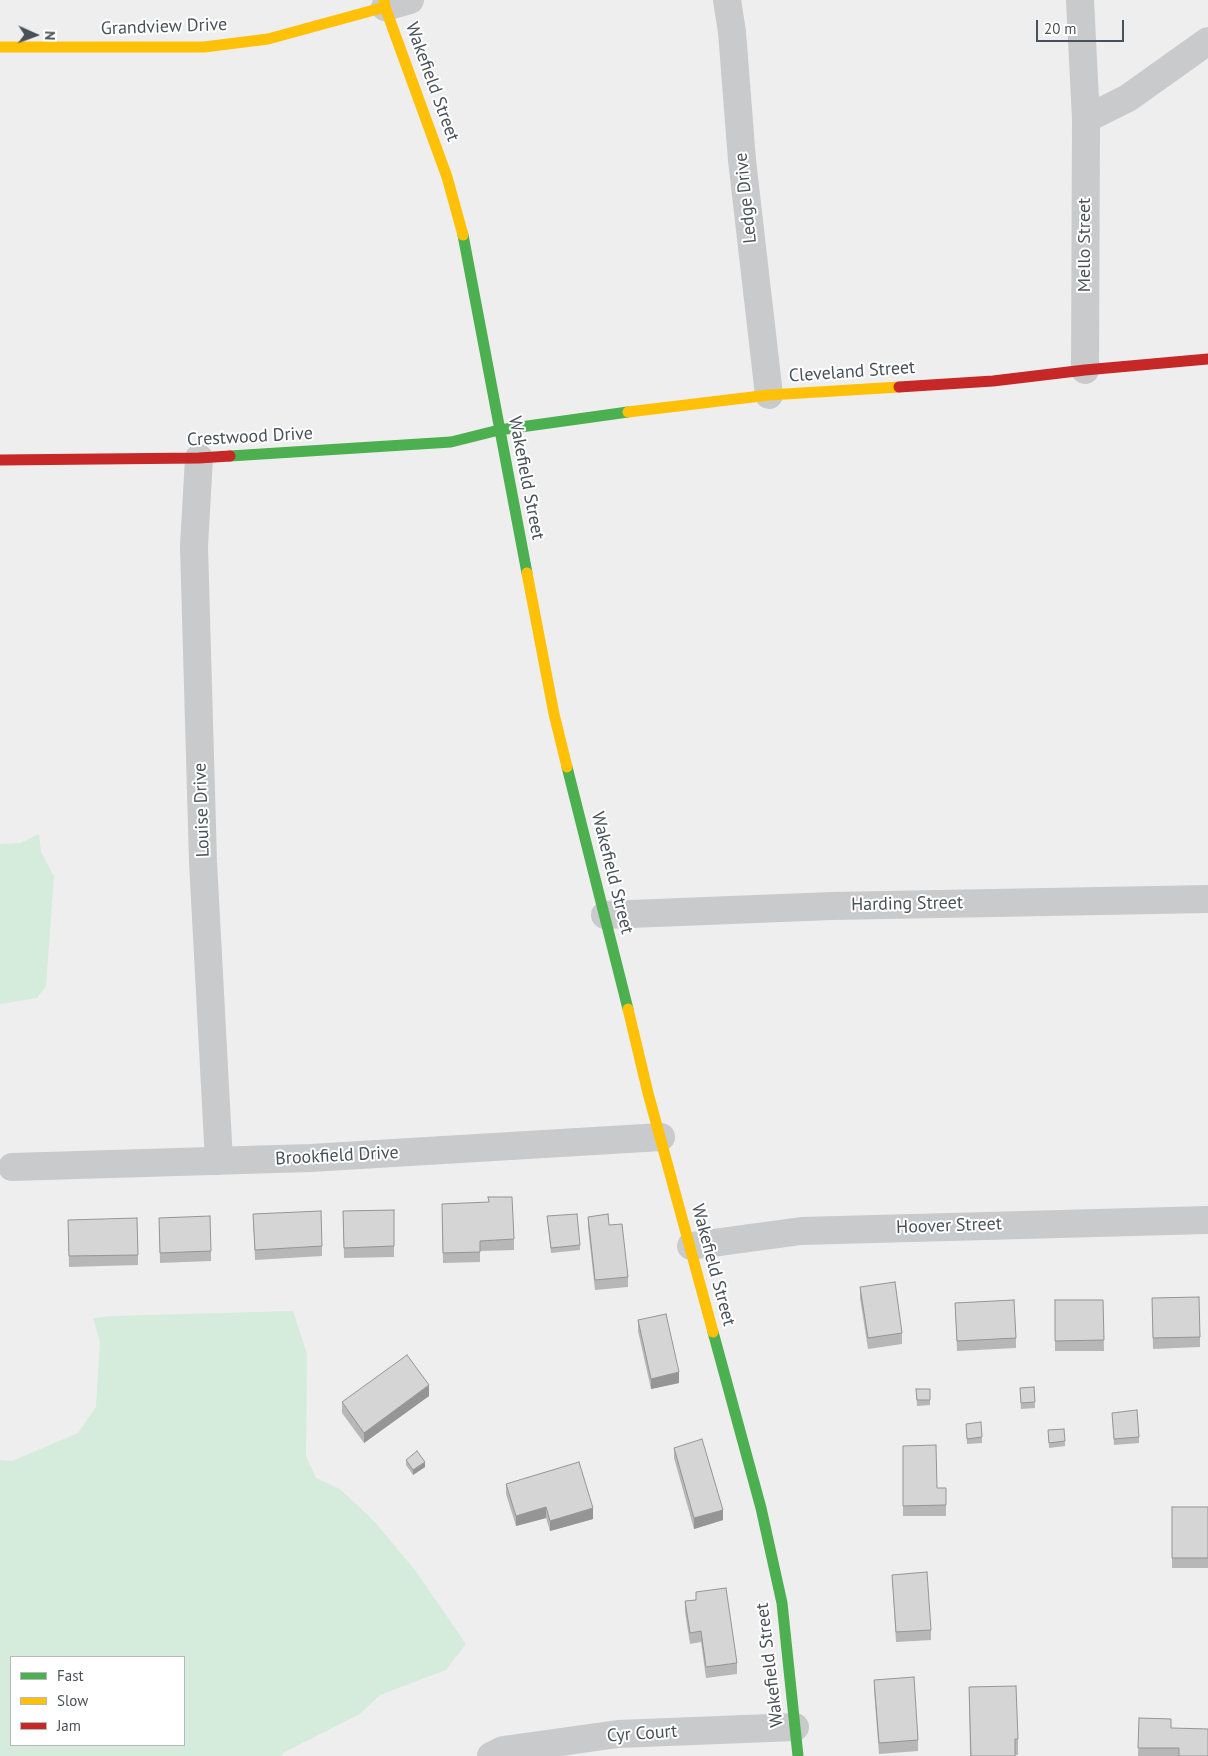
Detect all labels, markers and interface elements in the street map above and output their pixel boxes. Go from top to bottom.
north arrow [10,10,60,60]
scale bar [1038,10,1126,42]
street label: Grandview Drive [100,14,228,40]
street label: Wakefield Street [400,19,464,145]
text: 20 m [1044,19,1077,38]
text: N [41,31,59,40]
street label: Ledge Drive [731,152,761,244]
street label: Mello Street [1074,198,1096,292]
street label: Cleveland Street [788,357,916,387]
street label: Wakefield Street [503,414,549,542]
street label: Crestwood Drive [186,423,314,451]
street label: Louise Drive [190,763,214,857]
street label: Wakefield Street [586,810,638,936]
street label: Harding Street [851,892,963,916]
street label: Brookfield Drive [275,1142,399,1170]
street label: Wakefield Street [686,1202,740,1328]
street label: Hoover Street [896,1213,1002,1239]
street label: Wakefield Street [752,1602,788,1728]
legend [10,1656,185,1746]
text: Fast [57,1666,84,1685]
text: Slow [57,1691,88,1710]
text: Jam [57,1716,81,1735]
street label: Cyr Court [606,1721,678,1747]

